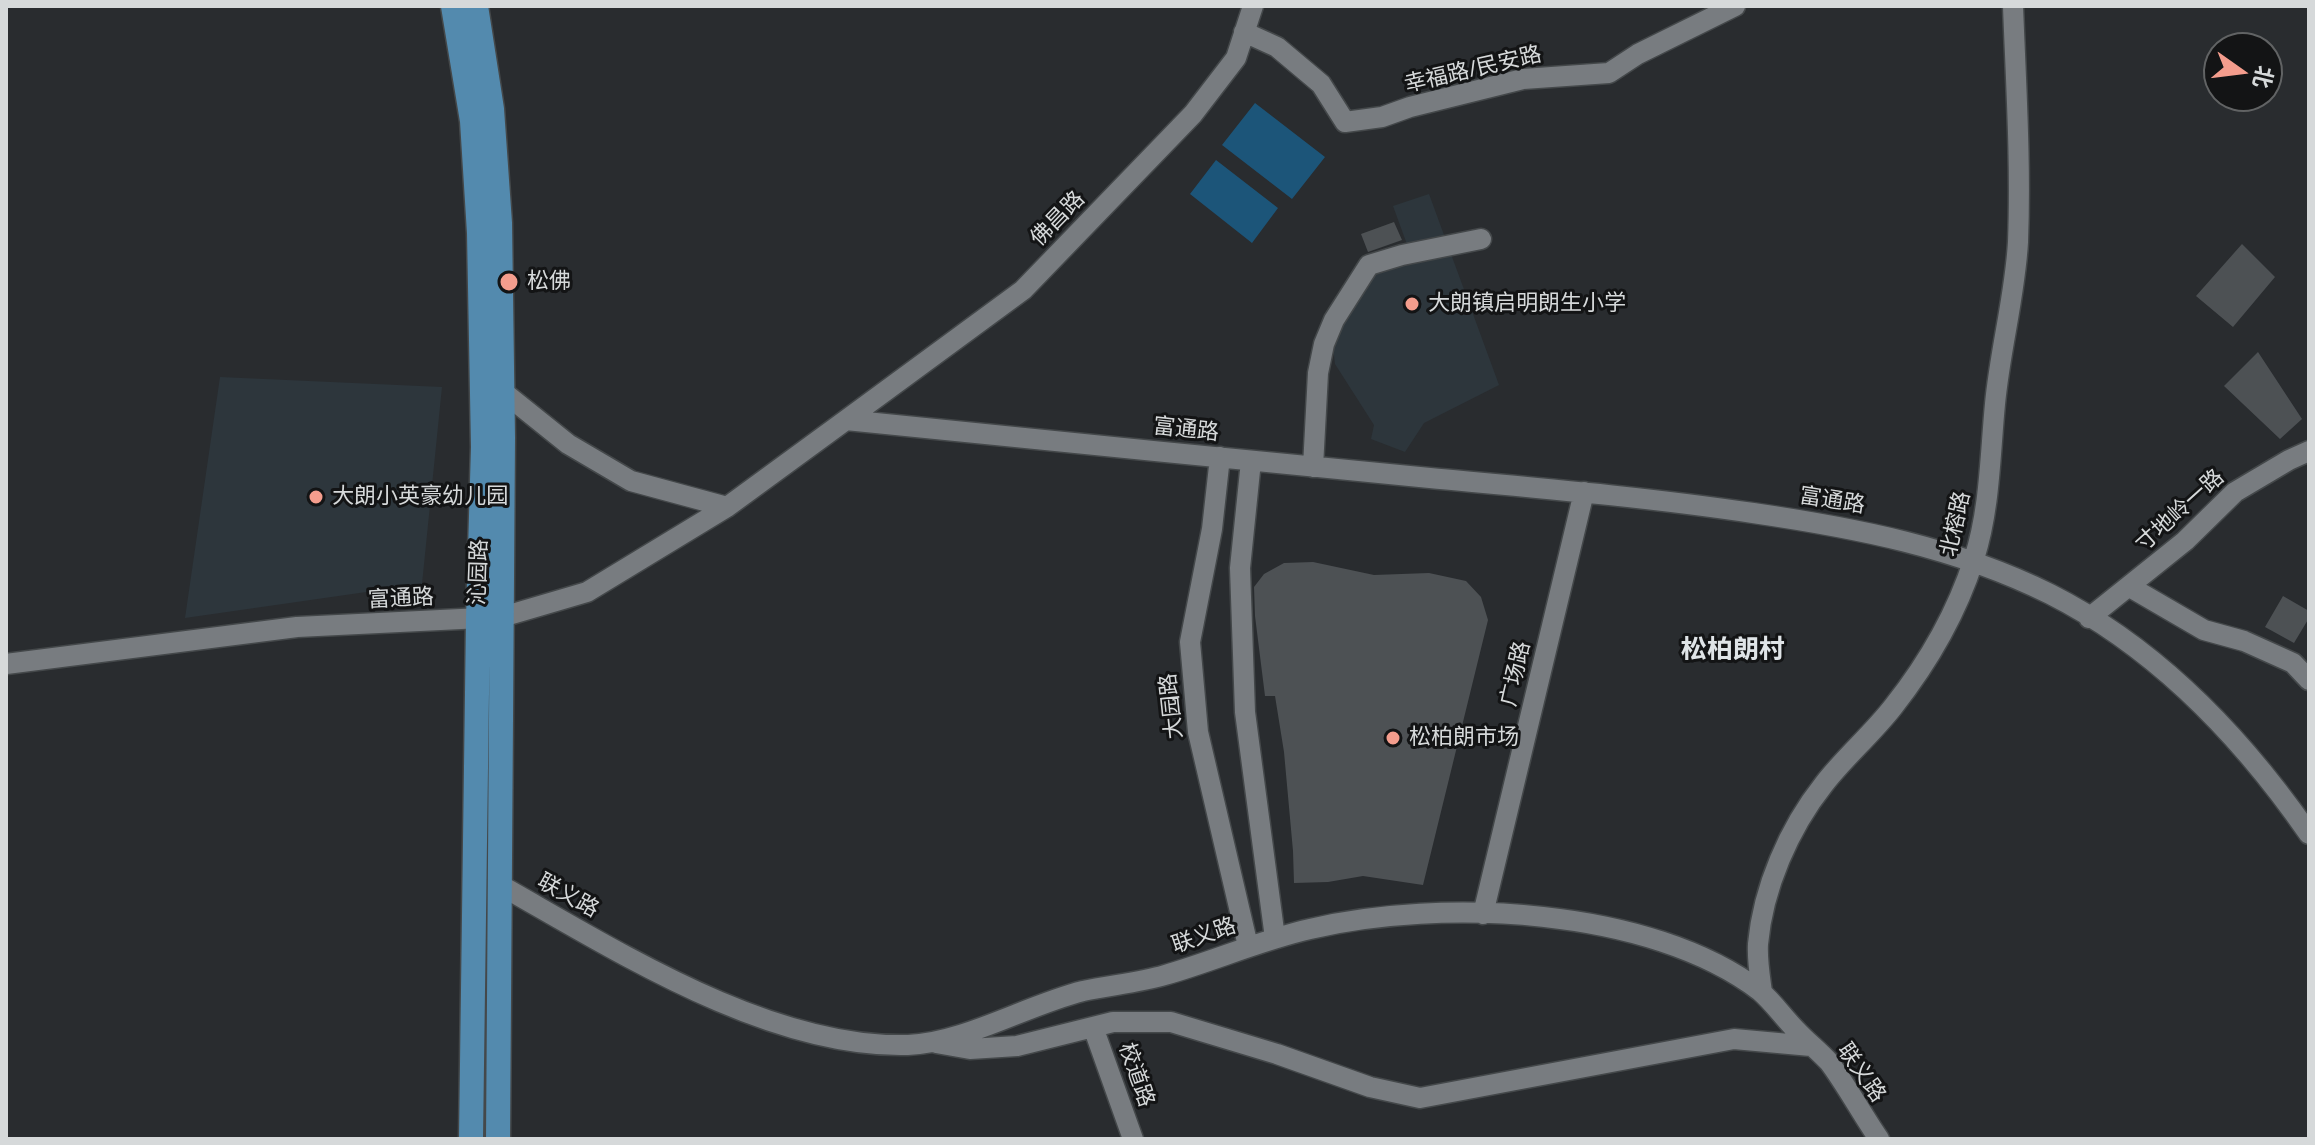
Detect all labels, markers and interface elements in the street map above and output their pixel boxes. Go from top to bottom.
north arrow [2203,32,2283,112]
street label: 幸福路/民安路 [1402,41,1544,99]
text: 北 [2247,63,2282,92]
street label: 佛昌路 [1026,186,1090,252]
place label: 松佛 [527,269,571,295]
marker: 松佛 [498,271,520,293]
place label: 大朗镇启明朗生小学 [1428,291,1626,317]
marker: 大朗镇启明朗生小学 [1403,295,1421,313]
street label: 富通路 [1152,413,1220,447]
street label: 寸地岭一路 [2130,464,2230,558]
street label: 富通路 [1797,483,1867,519]
place label: 大朗小英豪幼儿园 [332,484,508,510]
marker: 大朗小英豪幼儿园 [307,488,325,506]
street label: 北榕路 [1936,489,1976,559]
street label: 沁园路 [465,539,493,605]
street label: 富通路 [367,584,435,614]
district label: 松柏朗村 [1681,635,1785,667]
street label: 广场路 [1496,639,1536,709]
street label: 大园路 [1155,672,1189,740]
place label: 松柏朗市场 [1409,725,1519,751]
marker: 松柏朗市场 [1384,729,1402,747]
street label: 联义路 [533,868,603,924]
street label: 联义路 [1169,913,1239,959]
street label: 联义路 [1831,1038,1891,1108]
street label: 校道路 [1113,1040,1159,1110]

